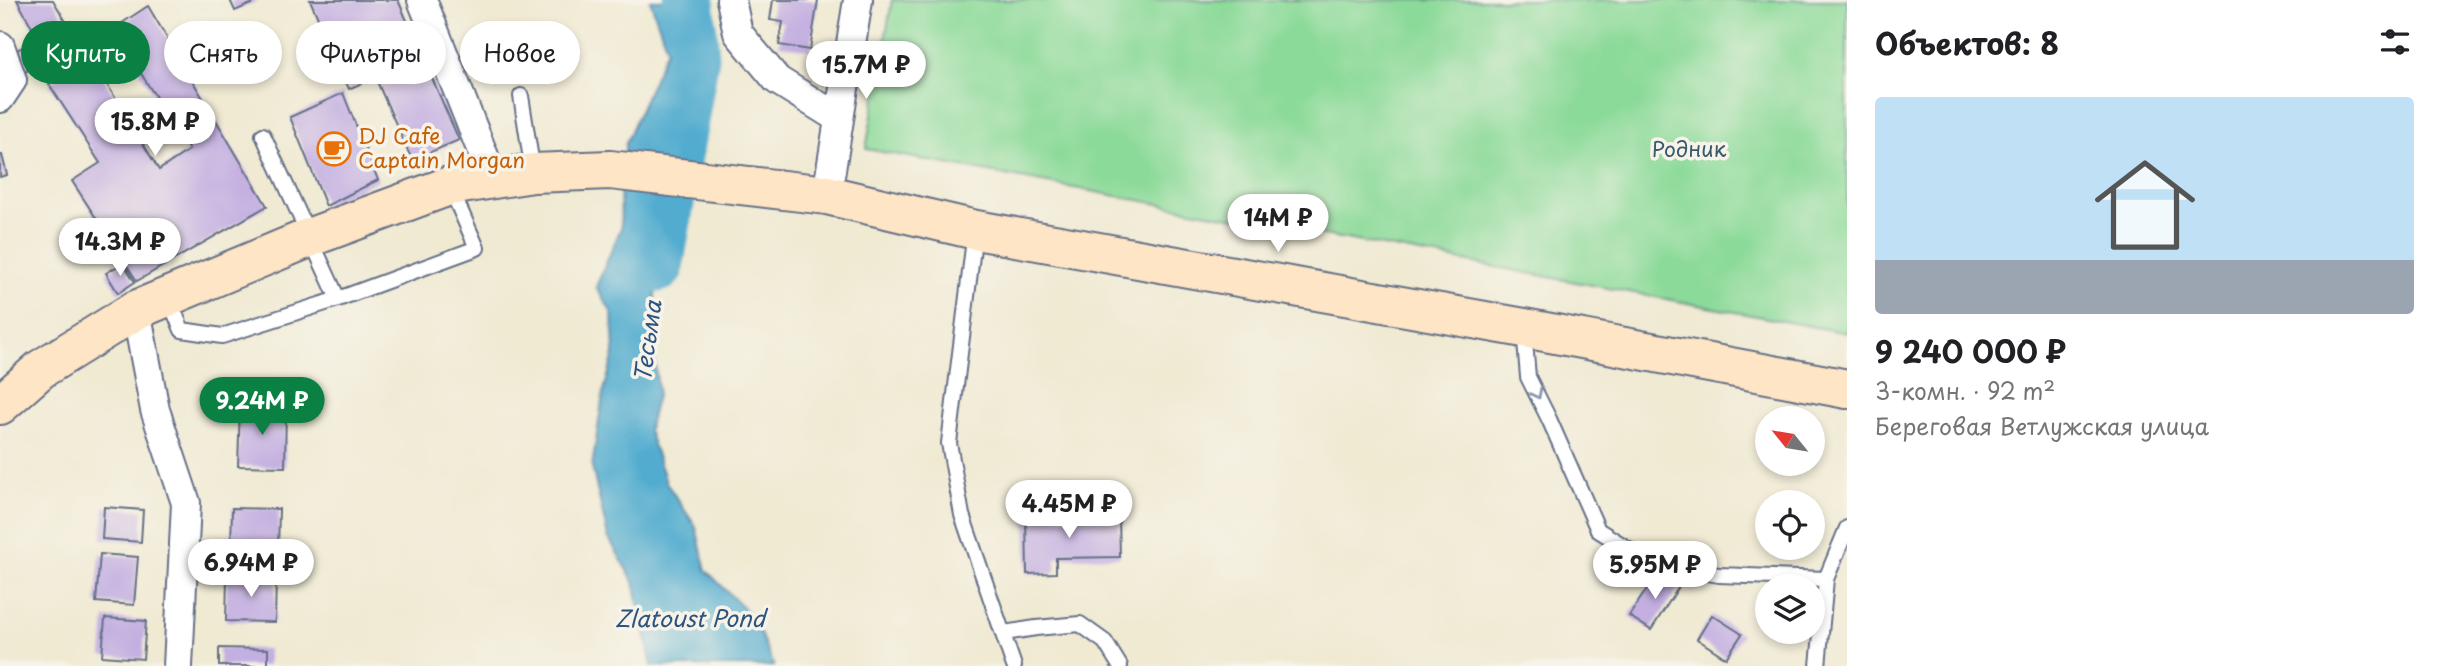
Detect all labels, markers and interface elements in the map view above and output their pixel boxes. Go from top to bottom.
text: Объектов: 8 [1875,20,2059,65]
chip: Купить [21,21,150,84]
chip: Снять [164,21,282,84]
chip: Фильтры [296,21,446,84]
chip: Новое [460,21,580,84]
icon: filters [2376,23,2414,61]
pin: 15.7M ₽ [801,42,931,101]
text: 15.7M ₽ [822,46,910,81]
pin: 15.8M ₽ [90,99,220,158]
text: 15.8M ₽ [111,103,199,138]
place label: DJ Cafe Captain Morgan [358,119,525,175]
cafe icon: DJ Cafe Captain Morgan [315,130,353,168]
park label: Родник [1652,132,1727,164]
icon: home [2082,142,2208,268]
pin: 14M ₽ [1229,194,1327,254]
text: 14M ₽ [1244,199,1312,234]
pin: 14.3M ₽ [55,218,185,278]
text: 14.3M ₽ [75,223,165,258]
water label: Тесьма [623,297,670,384]
text: 9 240 000 ₽ [1875,328,2066,373]
text: 3-комн. · 92 m² [1875,373,2055,408]
pin: 9.24M ₽ [197,378,327,437]
text: 9.24M ₽ [216,382,308,417]
one-way arrow [1528,387,1542,399]
north arrow [1755,406,1825,476]
map controls [1755,406,1825,644]
text: Береговая Ветлужская улица [1875,408,2209,443]
pin: 4.45M ₽ [1004,480,1134,540]
text: 4.45M ₽ [1021,485,1117,520]
button: locate [1755,490,1825,560]
pin: 6.94M ₽ [186,540,316,599]
pin: 5.95M ₽ [1590,542,1720,601]
text: 6.94M ₽ [204,544,298,579]
text: 5.95M ₽ [1609,546,1701,581]
button: layers [1755,574,1825,644]
water label: Zlatoust Pond [615,600,769,635]

